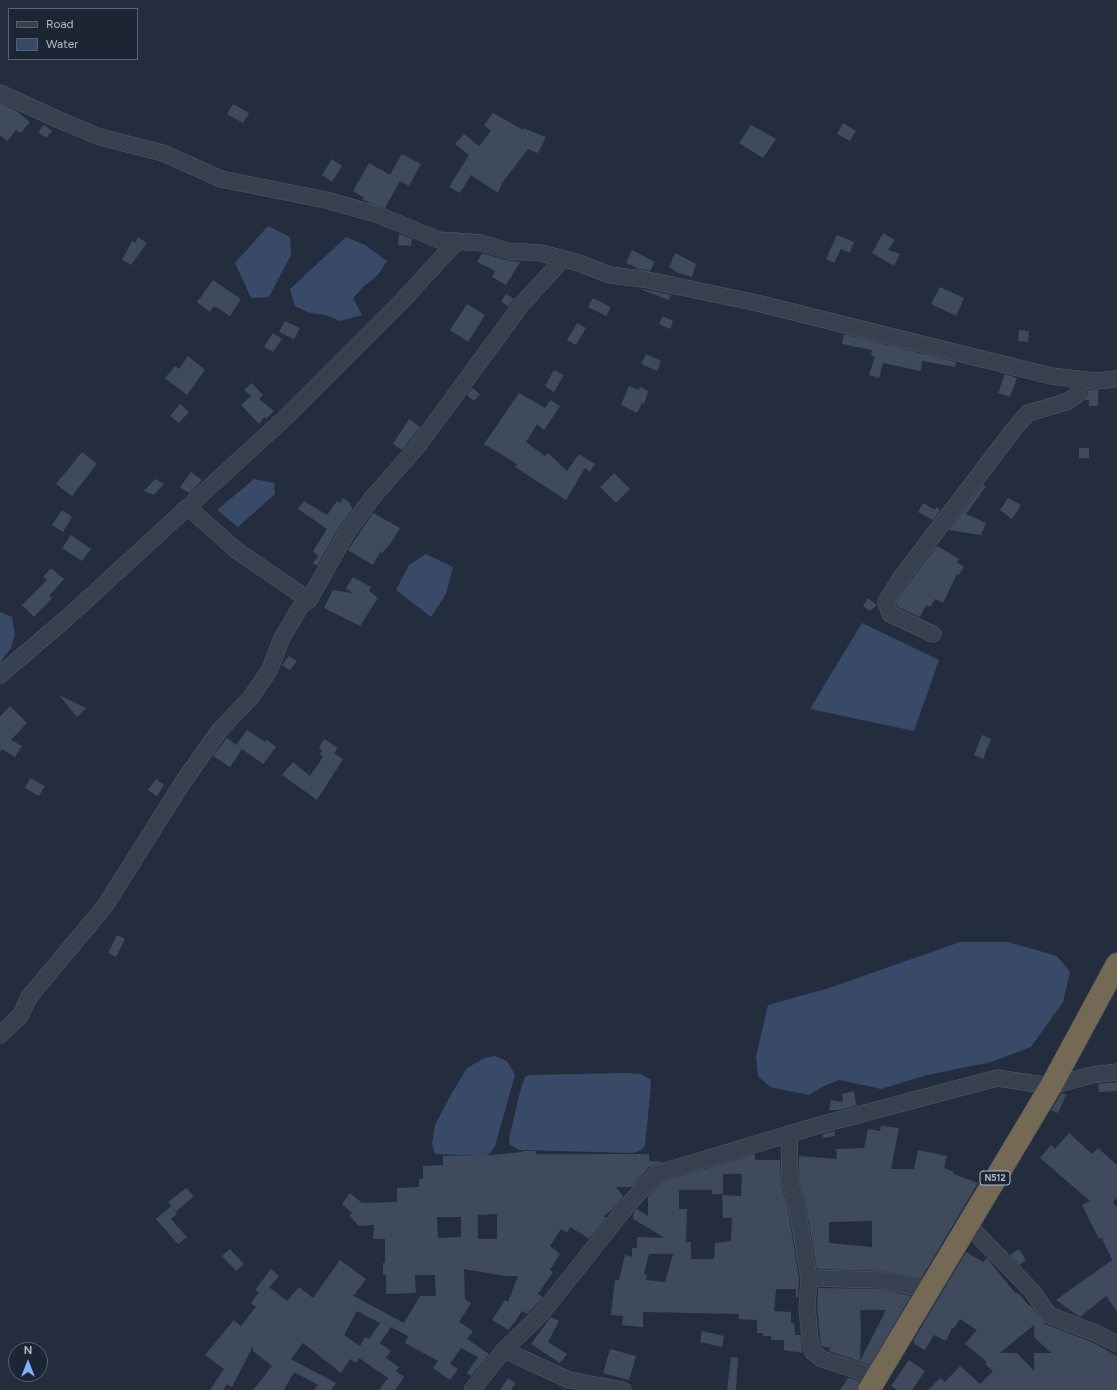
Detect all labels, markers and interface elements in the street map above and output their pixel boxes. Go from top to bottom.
legend [8,8,138,60]
text: Road [46,17,74,31]
text: Water [46,37,78,51]
road number: N512 [980,1171,1010,1185]
north arrow [8,1342,48,1382]
text: N [24,1344,32,1357]

